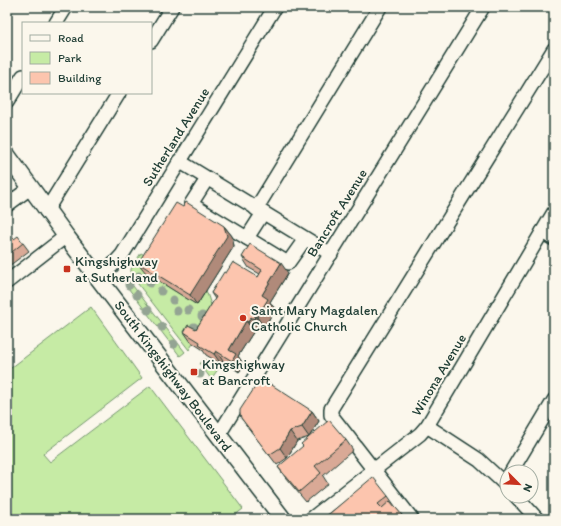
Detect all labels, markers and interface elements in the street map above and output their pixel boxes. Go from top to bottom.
legend [22,22,152,94]
text: Road [58,31,84,45]
text: Park [58,51,82,65]
text: Building [58,71,102,85]
street label: Sutherland Avenue [139,84,213,190]
street label: Bancroft Avenue [303,166,371,260]
place label: Kingshighway at Sutherland [75,253,158,286]
marker: Kingshighway at Sutherland [62,264,72,274]
street label: South Kingshighway Boulevard [111,297,236,455]
place label: Saint Mary Magdalen Catholic Church [251,302,378,335]
marker: Saint Mary Magdalen Catholic Church [238,313,248,323]
street label: Winona Avenue [408,331,470,419]
place label: Kingshighway at Bancroft [202,356,285,389]
marker: Kingshighway at Bancroft [189,367,199,377]
north arrow [499,464,539,504]
text: N [520,482,535,494]

